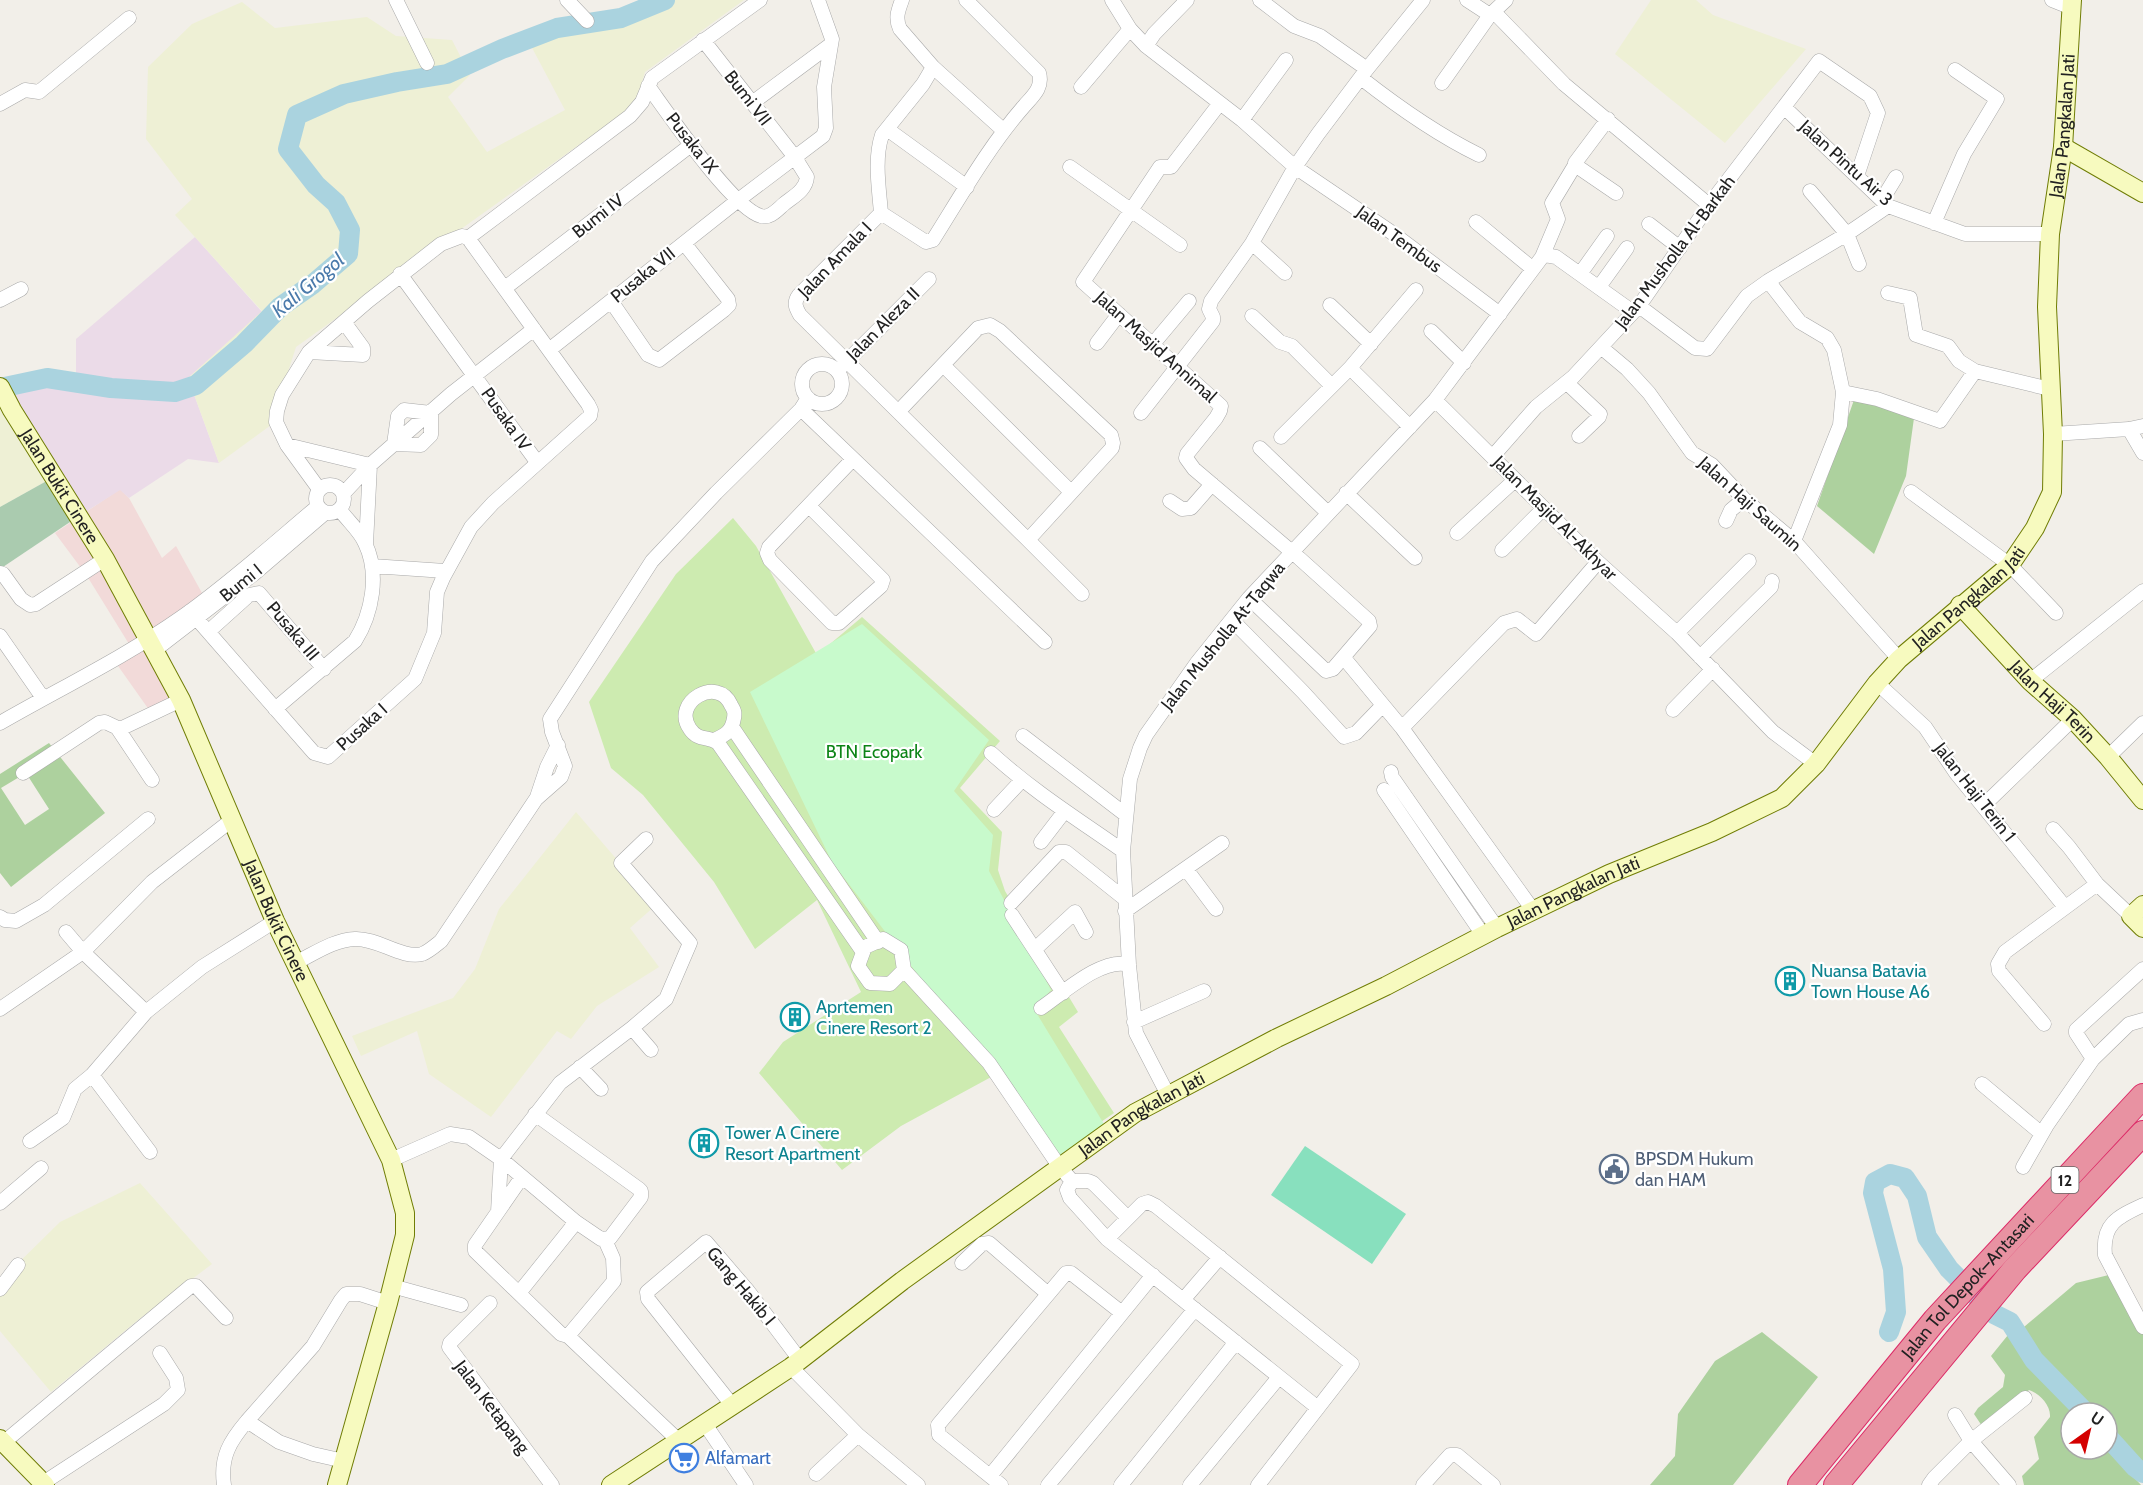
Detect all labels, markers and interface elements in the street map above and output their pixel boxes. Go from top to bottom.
street label: Jalan Pangkalan Jati [2044,53,2080,200]
street label: Bumi VII [720,66,776,130]
street label: Pusaka IX [661,108,723,178]
street label: Jalan Pintu Air 3 [1794,115,1897,211]
street label: Jalan Musholla Al-Barkah [1610,171,1740,334]
street label: Bumi IV [568,189,628,243]
street label: Jalan Tembus [1351,200,1446,277]
street label: Jalan Amala I [793,217,877,303]
street label: Pusaka VII [606,242,680,308]
water label: Kali Grogol [267,248,349,322]
street label: Jalan Aleza II [841,283,924,366]
street label: Jalan Masjid Annimal [1090,286,1222,408]
street label: Pusaka IV [476,383,536,455]
street label: Jalan Bukit Cinere [15,424,104,548]
street label: Jalan Masjid Al-Akhyar [1487,450,1622,585]
street label: Jalan Haji Saumin [1693,451,1806,556]
street label: Jalan Pangkalan Jati [1907,542,2030,654]
street label: Jalan Musholla At-Taqwa [1156,557,1290,715]
street label: Bumi I [215,559,267,607]
street label: Pusaka III [262,597,324,665]
street label: Jalan Haji Terin [2005,655,2100,747]
street label: Pusaka I [332,698,392,756]
street label: Jalan Haji Terin 1 [1929,737,2021,846]
park label: BTN Ecopark [826,741,923,763]
street label: Jalan Pangkalan Jati [1502,852,1643,933]
street label: Jalan Bukit Cinere [239,855,314,985]
place label: Nuansa Batavia Town House A6 [1811,960,1930,1003]
building icon: Nuansa Batavia Town House A6 [1774,965,1806,997]
place label: Aprtemen Cinere Resort 2 [816,996,932,1039]
building icon: Aprtemen Cinere Resort 2 [779,1001,811,1033]
street label: Jalan Pangkalan Jati [1073,1067,1208,1162]
place label: Tower A Cinere Resort Apartment [725,1122,860,1165]
building icon: Tower A Cinere Resort Apartment [688,1127,720,1159]
place label: BPSDM Hukum dan HAM [1635,1148,1753,1191]
public building icon: BPSDM Hukum dan HAM [1598,1153,1630,1185]
road number: 12 [2052,1167,2078,1193]
street label: Jalan Tol Depok–Antasari [1896,1209,2039,1364]
street label: Gang Hakib I [702,1242,780,1330]
street label: Jalan Ketapang [449,1355,535,1459]
north arrow [2059,1401,2119,1461]
text: U [2087,1408,2107,1430]
supermarket icon: Alfamart [668,1442,700,1474]
place label: Alfamart [705,1447,771,1469]

